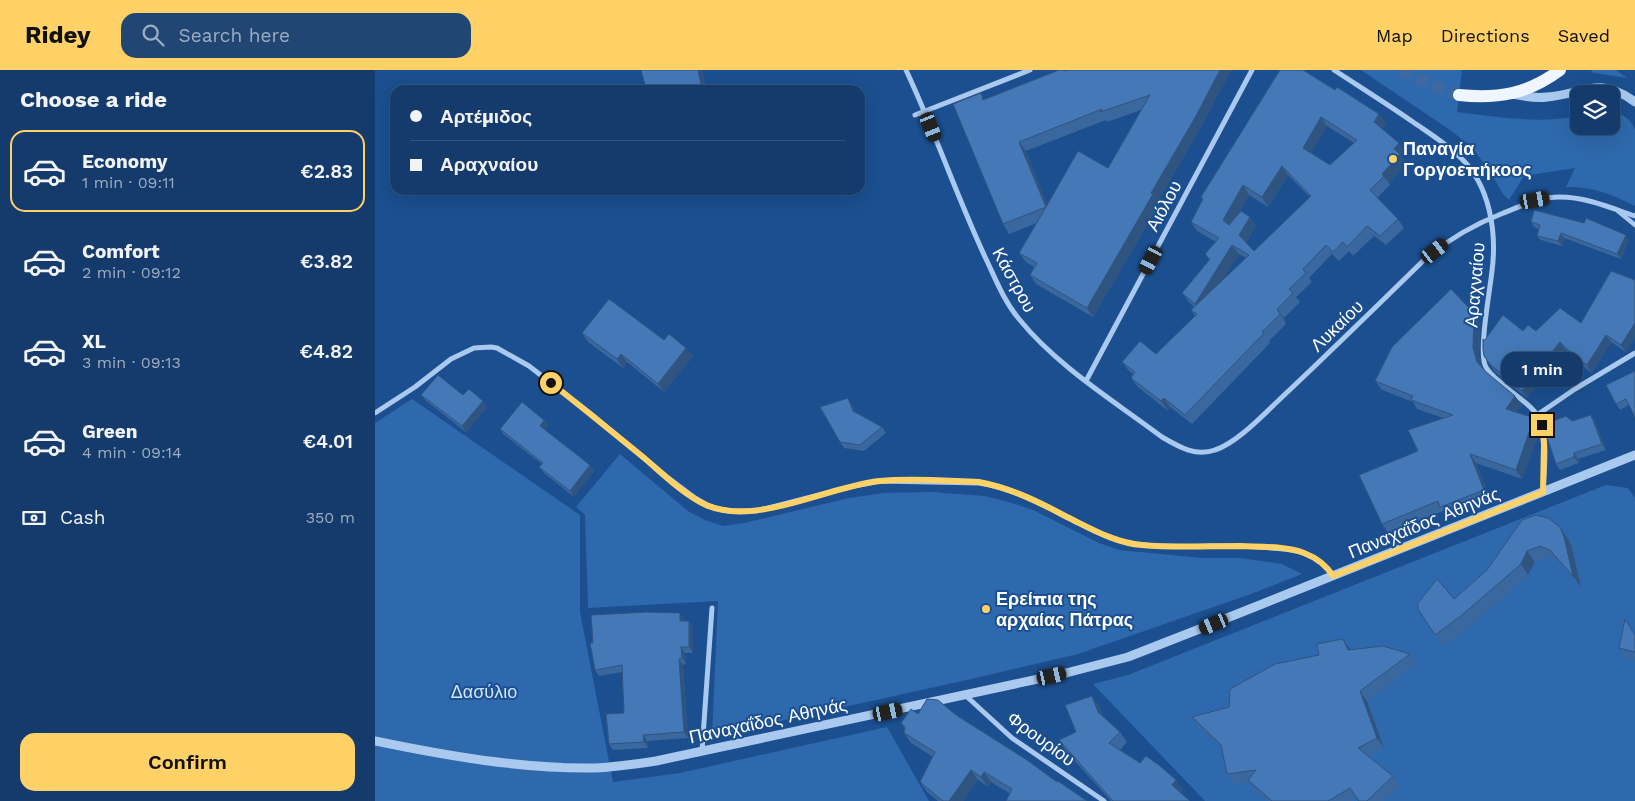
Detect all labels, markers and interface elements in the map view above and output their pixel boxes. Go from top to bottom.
search box [121,13,471,58]
text: Ridey [25,21,91,49]
icon: search [139,21,167,49]
text: Search here [179,24,290,47]
text: Map [1376,25,1413,46]
text: Directions [1441,25,1530,46]
text: Saved [1558,25,1610,46]
map controls [1570,85,1620,135]
button: layers [1570,85,1620,135]
text: Choose a ride [20,87,167,112]
text: Αρτέμιδος [440,105,532,128]
car [918,110,943,144]
place label: Παναγία Γοργοεπήκοος [1403,138,1532,180]
icon: car [22,149,67,194]
text: Economy [82,150,167,173]
text: Αραχναίου [440,153,538,176]
marker: Παναγία Γοργοεπήκοος [1387,153,1399,165]
text: €2.83 [300,160,353,183]
text: 1 min · 09:11 [82,173,175,192]
street label: Αιόλου [1142,177,1186,235]
car [1518,190,1551,210]
car [1418,236,1451,266]
icon: car [22,239,67,284]
text: Comfort [82,240,160,263]
street label: Αραχναίου [1460,242,1489,328]
car [1137,243,1164,277]
street label: Κάστρου [988,244,1041,316]
text: €3.82 [300,250,353,273]
text: 2 min · 09:12 [82,263,181,282]
street label: Λυκαίου [1306,296,1367,356]
icon: car [22,329,67,374]
text: XL [82,330,106,353]
text: €4.82 [299,340,353,363]
callout: 1 min [1501,352,1583,388]
text: 3 min · 09:13 [82,353,181,372]
text: 1 min [1521,360,1563,379]
route start [540,372,562,394]
route end [1531,414,1553,436]
icon: car [22,419,67,464]
text: Green [82,420,138,443]
text: €4.01 [303,430,353,453]
text: 4 min · 09:14 [82,443,182,462]
street label: Παναχαΐδος Αθηνάς [1345,482,1503,562]
icon: cash [20,504,48,532]
text: Cash [60,506,106,529]
text: 350 m [306,508,355,527]
place label: Ερείπια της αρχαίας Πάτρας [996,588,1133,630]
marker: Ερείπια της αρχαίας Πάτρας [980,603,992,615]
car [1197,611,1230,637]
car [1035,665,1068,687]
park label: Δασύλιο [451,681,517,702]
street label: Παναχαΐδος Αθηνάς [687,693,849,748]
car [871,702,904,722]
street label: Φρουρίου [1003,707,1079,770]
button: Confirm [20,733,355,791]

